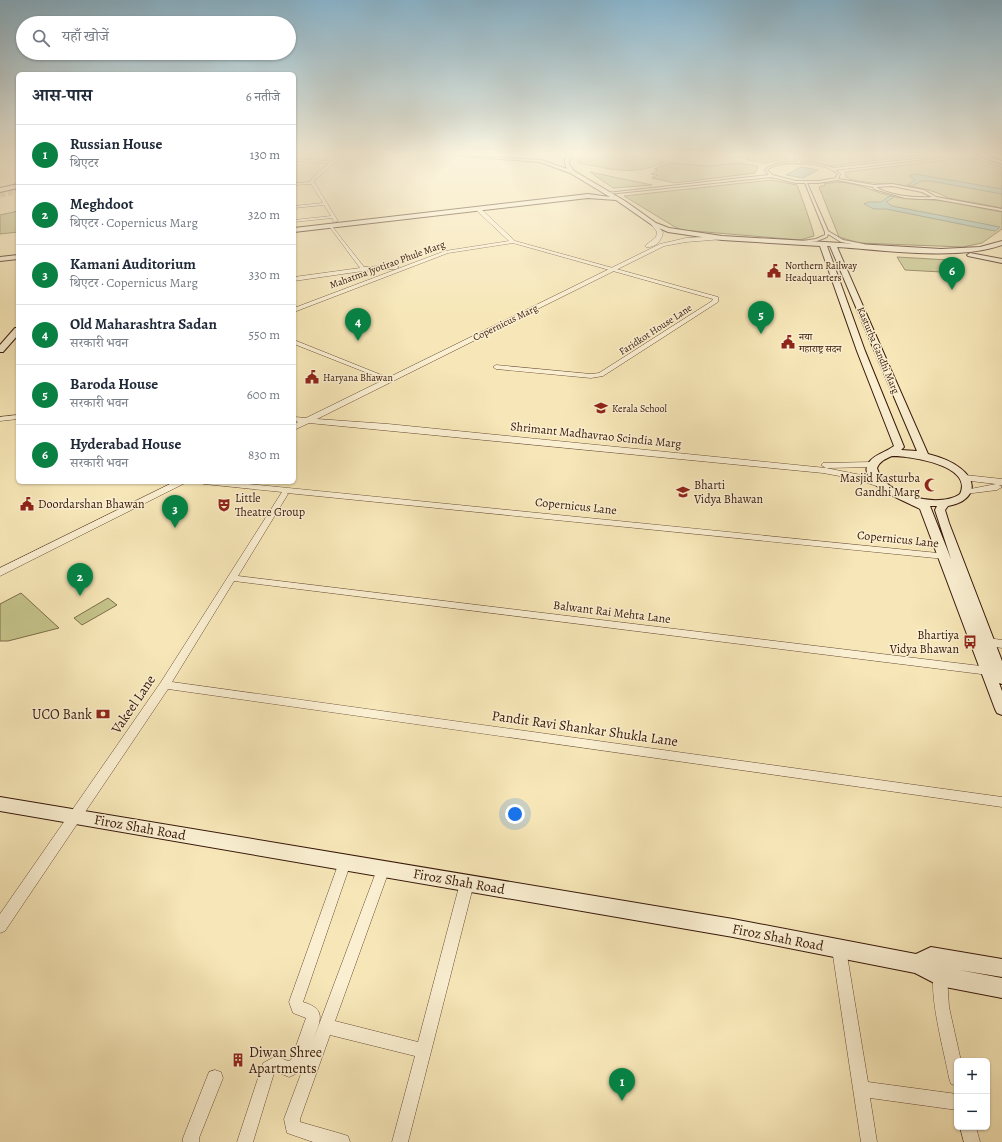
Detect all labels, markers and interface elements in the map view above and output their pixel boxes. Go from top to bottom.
search box [16,16,296,60]
text: यहाँ खोजें [62,26,109,46]
icon: search [30,27,52,49]
text: आस-पास [32,84,92,107]
text: 6 नतीजे [246,88,280,105]
text: Russian House [70,134,162,154]
text: 1 [43,146,47,163]
text: 130 m [250,146,280,163]
text: थिएटर [70,154,99,171]
text: Meghdoot [70,194,133,214]
text: 2 [42,206,48,223]
text: 320 m [248,206,280,223]
text: थिएटर · Copernicus Marg [70,214,198,231]
street label: Mahatma Jyotirao Phule Marg [328,238,447,291]
text: Kamani Auditorium [70,254,196,274]
pin: 6 [939,257,965,290]
place label: Northern Railway Headquarters [785,259,857,284]
public building icon: Northern Railway Headquarters [766,263,782,279]
text: 3 [42,266,48,283]
text: 330 m [249,266,280,283]
text: थिएटर · Copernicus Marg [70,274,198,291]
street label: Copernicus Marg [471,301,540,345]
street label: Faridkot House Lane [616,301,695,358]
pin: 5 [748,301,774,334]
street label: Kasturba Gandhi Marg [854,305,903,396]
pin: 4 [345,308,371,341]
text: Old Maharashtra Sadan [70,314,217,334]
text: 4 [42,326,48,343]
text: 550 m [249,326,280,343]
place label: नया महाराष्ट्र सदन [798,330,842,355]
text: सरकारी भवन [70,334,128,351]
public building icon: नया महाराष्ट्र सदन [780,334,796,350]
public building icon: Haryana Bhawan [304,369,320,385]
place label: Haryana Bhawan [323,371,393,384]
text: Baroda House [70,374,158,394]
text: 5 [42,386,48,403]
text: 600 m [247,386,280,403]
text: सरकारी भवन [70,394,128,411]
school or university icon: Kerala School [593,400,609,416]
place label: Kerala School [612,402,668,415]
street label: Shrimant Madhavrao Scindia Marg [510,418,682,452]
text: Hyderabad House [70,434,181,454]
text: 6 [42,446,48,463]
text: 830 m [248,446,280,463]
text: सरकारी भवन [70,454,128,471]
place label: Masjid Kasturba Gandhi Marg [840,470,920,500]
place label: Bharti Vidya Bhawan [693,477,764,507]
mosque icon: Masjid Kasturba Gandhi Marg [923,477,939,493]
school or university icon: Bharti Vidya Bhawan [675,484,691,500]
place label: Little Theatre Group [235,490,305,520]
street label: Copernicus Lane [534,494,618,518]
pin: 3 [162,495,188,528]
public building icon: Doordarshan Bhawan [19,496,35,512]
place label: Doordarshan Bhawan [38,496,145,512]
theatre icon: Little Theatre Group [216,497,232,513]
street label: Copernicus Lane [856,527,940,551]
pin: 2 [67,563,93,596]
street label: Balwant Rai Mehta Lane [552,597,672,627]
place label: Bhartiya Vidya Bhawan [889,627,959,657]
bus stop icon: Bhartiya Vidya Bhawan [962,634,978,650]
street label: Vakeel Lane [106,671,160,738]
place label: UCO Bank [32,705,92,724]
bank icon: UCO Bank [95,706,111,722]
street label: Pandit Ravi Shankar Shukla Lane [491,706,679,751]
your location [505,804,525,824]
street label: Firoz Shah Road [93,810,188,845]
street label: Firoz Shah Road [412,864,507,899]
street label: Firoz Shah Road [730,919,826,956]
place label: Diwan Shree Apartments [248,1043,322,1078]
building icon: Diwan Shree Apartments [230,1052,246,1068]
map controls [954,1058,990,1130]
button: + [954,1058,990,1094]
pin: 1 [609,1068,635,1101]
button: − [954,1094,990,1130]

